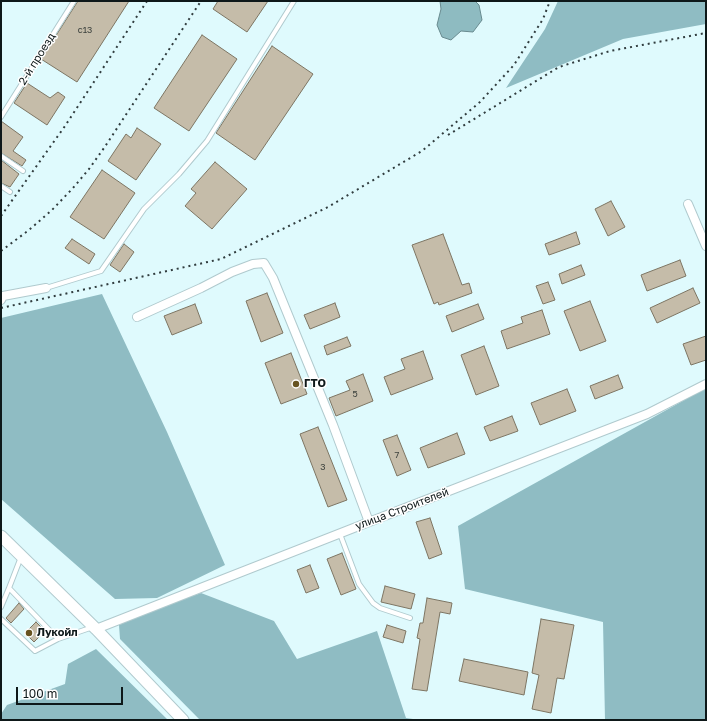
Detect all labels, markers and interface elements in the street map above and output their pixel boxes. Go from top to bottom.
house number: с13 [78,25,92,35]
street label: 2-й проезд [16,31,58,87]
place label: ГТО [304,377,326,391]
marker: ГТО [291,379,301,389]
house number: 5 [352,389,358,399]
house number: 7 [395,450,399,460]
house number: 3 [320,462,326,472]
street label: улица Строителей [353,485,451,533]
place label: Лукойл [37,626,78,640]
marker: Лукойл [24,628,34,638]
scale bar [18,679,125,705]
text: 100 m [23,686,57,701]

